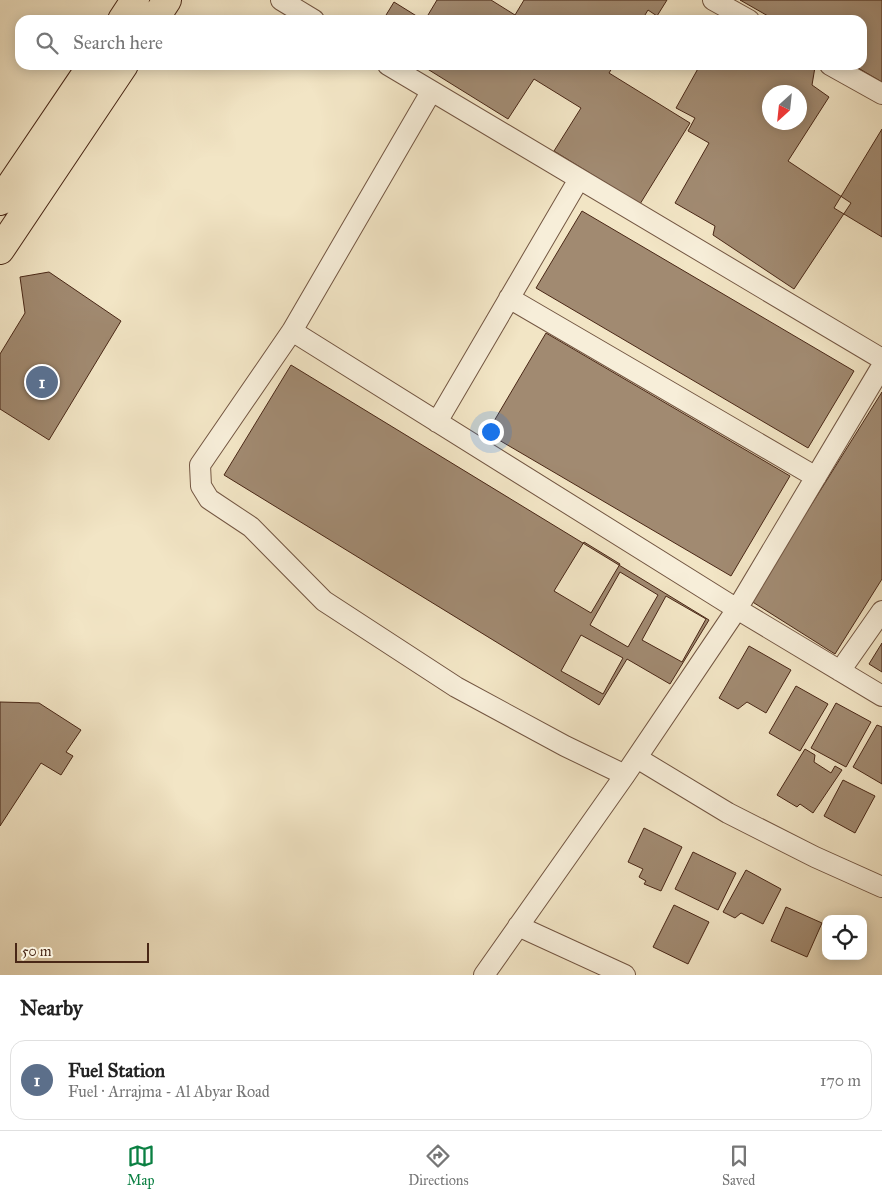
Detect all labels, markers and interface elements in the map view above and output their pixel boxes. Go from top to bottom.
search box [15,15,867,70]
icon: search [33,29,61,57]
text: Search here [73,31,163,54]
north arrow [762,85,807,130]
pin: 1 [26,363,58,401]
your location [478,419,504,445]
map controls [822,915,867,960]
button: locate [822,915,867,960]
scale bar [15,940,149,963]
text: 50 m [22,943,51,960]
text: Nearby [20,995,83,1021]
text: Fuel Station [68,1059,165,1082]
text: 1 [34,1071,40,1090]
text: 170 m [820,1071,861,1090]
text: Fuel · Arrajma - Al Abyar Road [68,1082,270,1101]
tab: Map [127,1142,155,1189]
tab: Directions [408,1142,469,1189]
tab: Saved [722,1142,755,1189]

